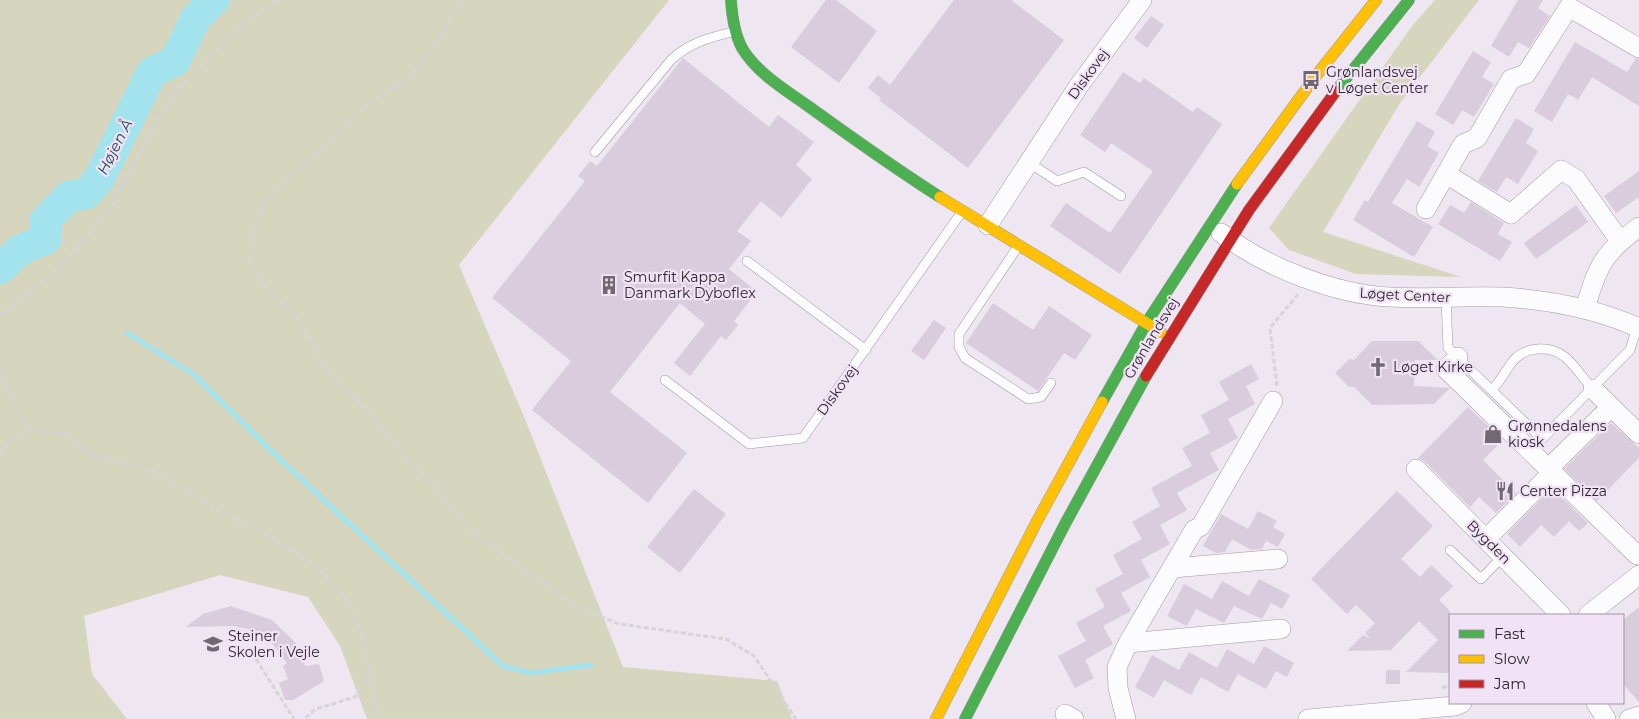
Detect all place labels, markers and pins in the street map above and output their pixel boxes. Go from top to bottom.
place label: Grønlandsvej v Løget Center [1326,63,1429,97]
bus stop icon: Grønlandsvej v Løget Center [1300,69,1322,91]
place label: Smurfit Kappa Danmark Dyboflex [624,268,756,302]
building icon: Smurfit Kappa Danmark Dyboflex [598,274,620,296]
church icon: Løget Kirke [1367,356,1389,378]
place label: Løget Kirke [1393,358,1473,376]
place label: Grønnedalens kiosk [1508,417,1607,451]
shop icon: Grønnedalens kiosk [1482,423,1504,445]
restaurant icon: Center Pizza [1494,480,1516,502]
place label: Center Pizza [1520,482,1607,500]
place label: Steiner Skolen i Vejle [228,627,320,661]
school or university icon: Steiner Skolen i Vejle [202,633,224,655]

